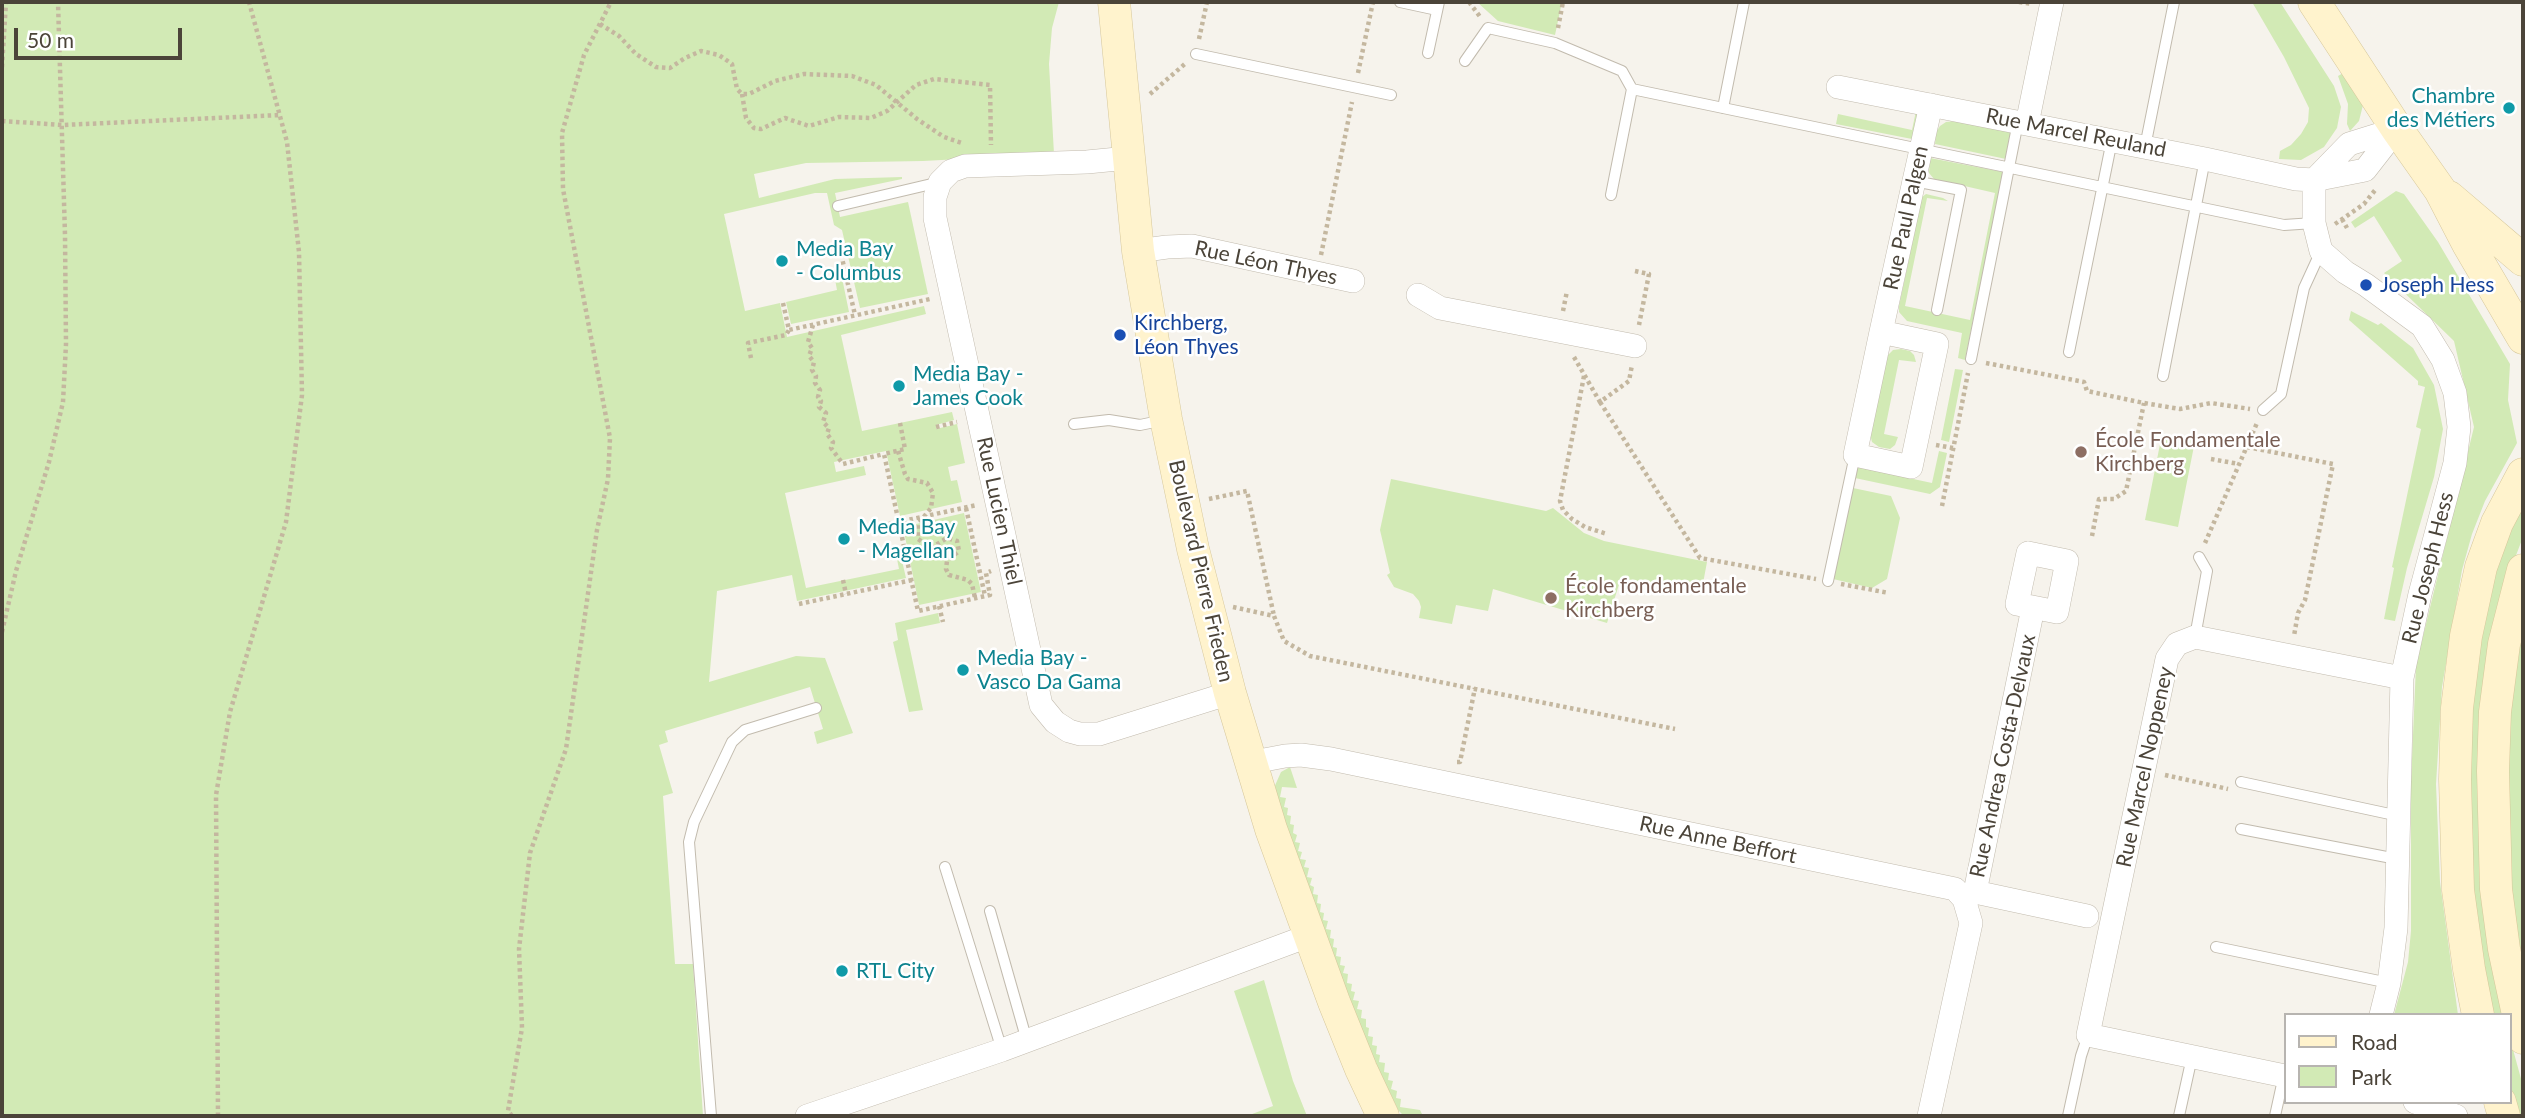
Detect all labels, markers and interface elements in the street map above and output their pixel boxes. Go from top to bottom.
scale bar [18,14,186,58]
text: 50 m [27,27,74,52]
place label: Chambre des Métiers [2387,83,2495,133]
marker: Chambre des Métiers [2501,100,2517,116]
street label: Rue Marcel Reuland [1984,103,2168,163]
street label: Rue Paul Palgen [1878,144,1934,292]
place label: Media Bay - Columbus [796,236,901,286]
street label: Rue Léon Thyes [1192,236,1340,290]
marker: Media Bay - Columbus [774,253,790,269]
place label: Joseph Hess [2380,272,2494,298]
marker: Joseph Hess [2358,277,2374,293]
place label: Kirchberg, Léon Thyes [1134,310,1238,360]
marker: Kirchberg, Léon Thyes [1112,327,1128,343]
place label: Media Bay - James Cook [913,361,1023,411]
marker: Media Bay - James Cook [891,378,907,394]
place label: École Fondamentale Kirchberg [2095,427,2281,477]
street label: Rue Lucien Thiel [971,434,1027,588]
marker: École Fondamentale Kirchberg [2073,444,2089,460]
street label: Boulevard Pierre Frieden [1163,457,1239,685]
street label: Rue Joseph Hess [2397,490,2459,646]
place label: Media Bay - Magellan [858,514,955,564]
marker: Media Bay - Magellan [836,531,852,547]
place label: École fondamentale Kirchberg [1565,573,1747,623]
marker: École fondamentale Kirchberg [1543,590,1559,606]
street label: Rue Andrea Costa-Delvaux [1965,632,2041,880]
place label: Media Bay - Vasco Da Gama [977,645,1121,695]
marker: Media Bay - Vasco Da Gama [955,662,971,678]
street label: Rue Marcel Noppeney [2111,664,2179,870]
street label: Rue Anne Beffort [1637,811,1799,869]
place label: RTL City [856,958,935,984]
marker: RTL City [834,963,850,979]
legend [2284,1013,2511,1104]
text: Road [2351,1029,2398,1054]
text: Park [2351,1064,2392,1089]

